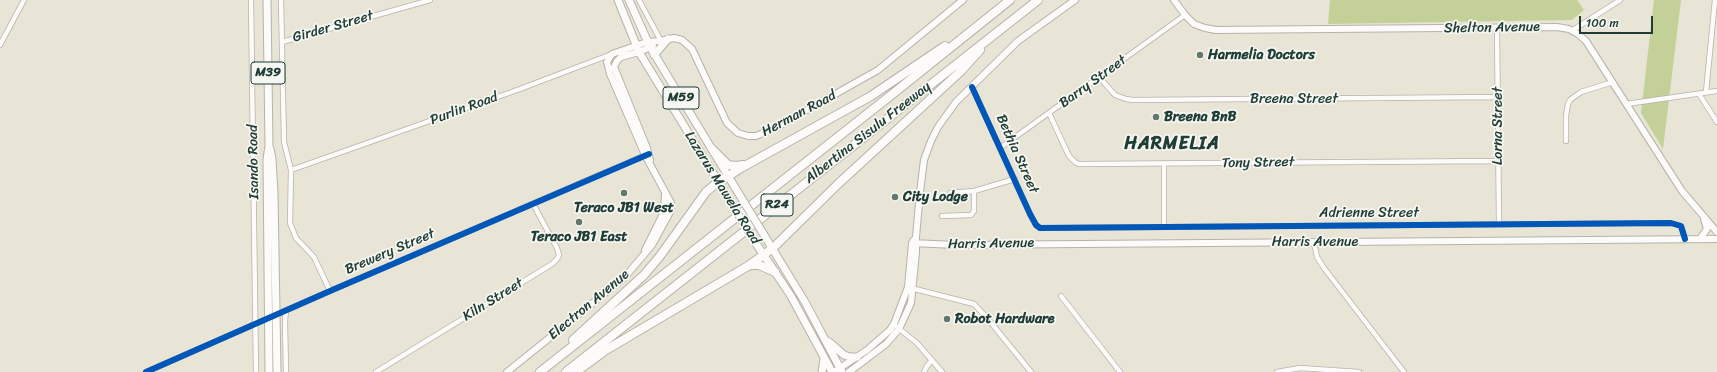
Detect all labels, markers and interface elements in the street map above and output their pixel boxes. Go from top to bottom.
street label: Girder Street [291,7,375,47]
scale bar [1581,8,1655,34]
text: 100 m [1586,12,1619,34]
street label: Shelton Avenue [1444,19,1540,37]
place label: Harmelia Doctors [1208,47,1315,63]
marker: Harmelia Doctors [1195,50,1205,60]
street label: Barry Street [1056,52,1130,112]
road number: M39 [251,62,285,84]
street label: Albertina Sisulu Freeway [802,79,934,187]
road number: M59 [663,87,699,109]
street label: Herman Road [759,87,839,141]
street label: Lorna Street [1490,87,1506,165]
street label: Purlin Road [428,89,500,129]
street label: Breena Street [1250,91,1338,107]
place label: Breena BnB [1164,109,1237,125]
street label: Bethia Street [992,112,1042,196]
marker: Breena BnB [1151,112,1161,122]
street label: Isando Road [245,125,263,199]
street label: Lazarus Mawela Road [680,129,764,247]
district label: HARMELIA [1125,133,1219,155]
street label: Tony Street [1221,154,1295,172]
marker: Teraco JB1 West [619,188,629,198]
place label: City Lodge [903,189,968,205]
marker: City Lodge [890,192,900,202]
road number: R24 [761,194,793,216]
place label: Teraco JB1 West [574,200,674,216]
street label: Adrienne Street [1319,205,1419,221]
marker: Teraco JB1 East [574,217,584,227]
street label: Brewery Street [343,226,437,278]
place label: Teraco JB1 East [531,229,627,245]
street label: Harris Avenue [1272,234,1358,250]
street label: Harris Avenue [948,235,1034,253]
street label: Electron Avenue [545,266,633,344]
street label: Kiln Street [460,275,526,325]
place label: Robot Hardware [955,311,1054,327]
marker: Robot Hardware [942,314,952,324]

